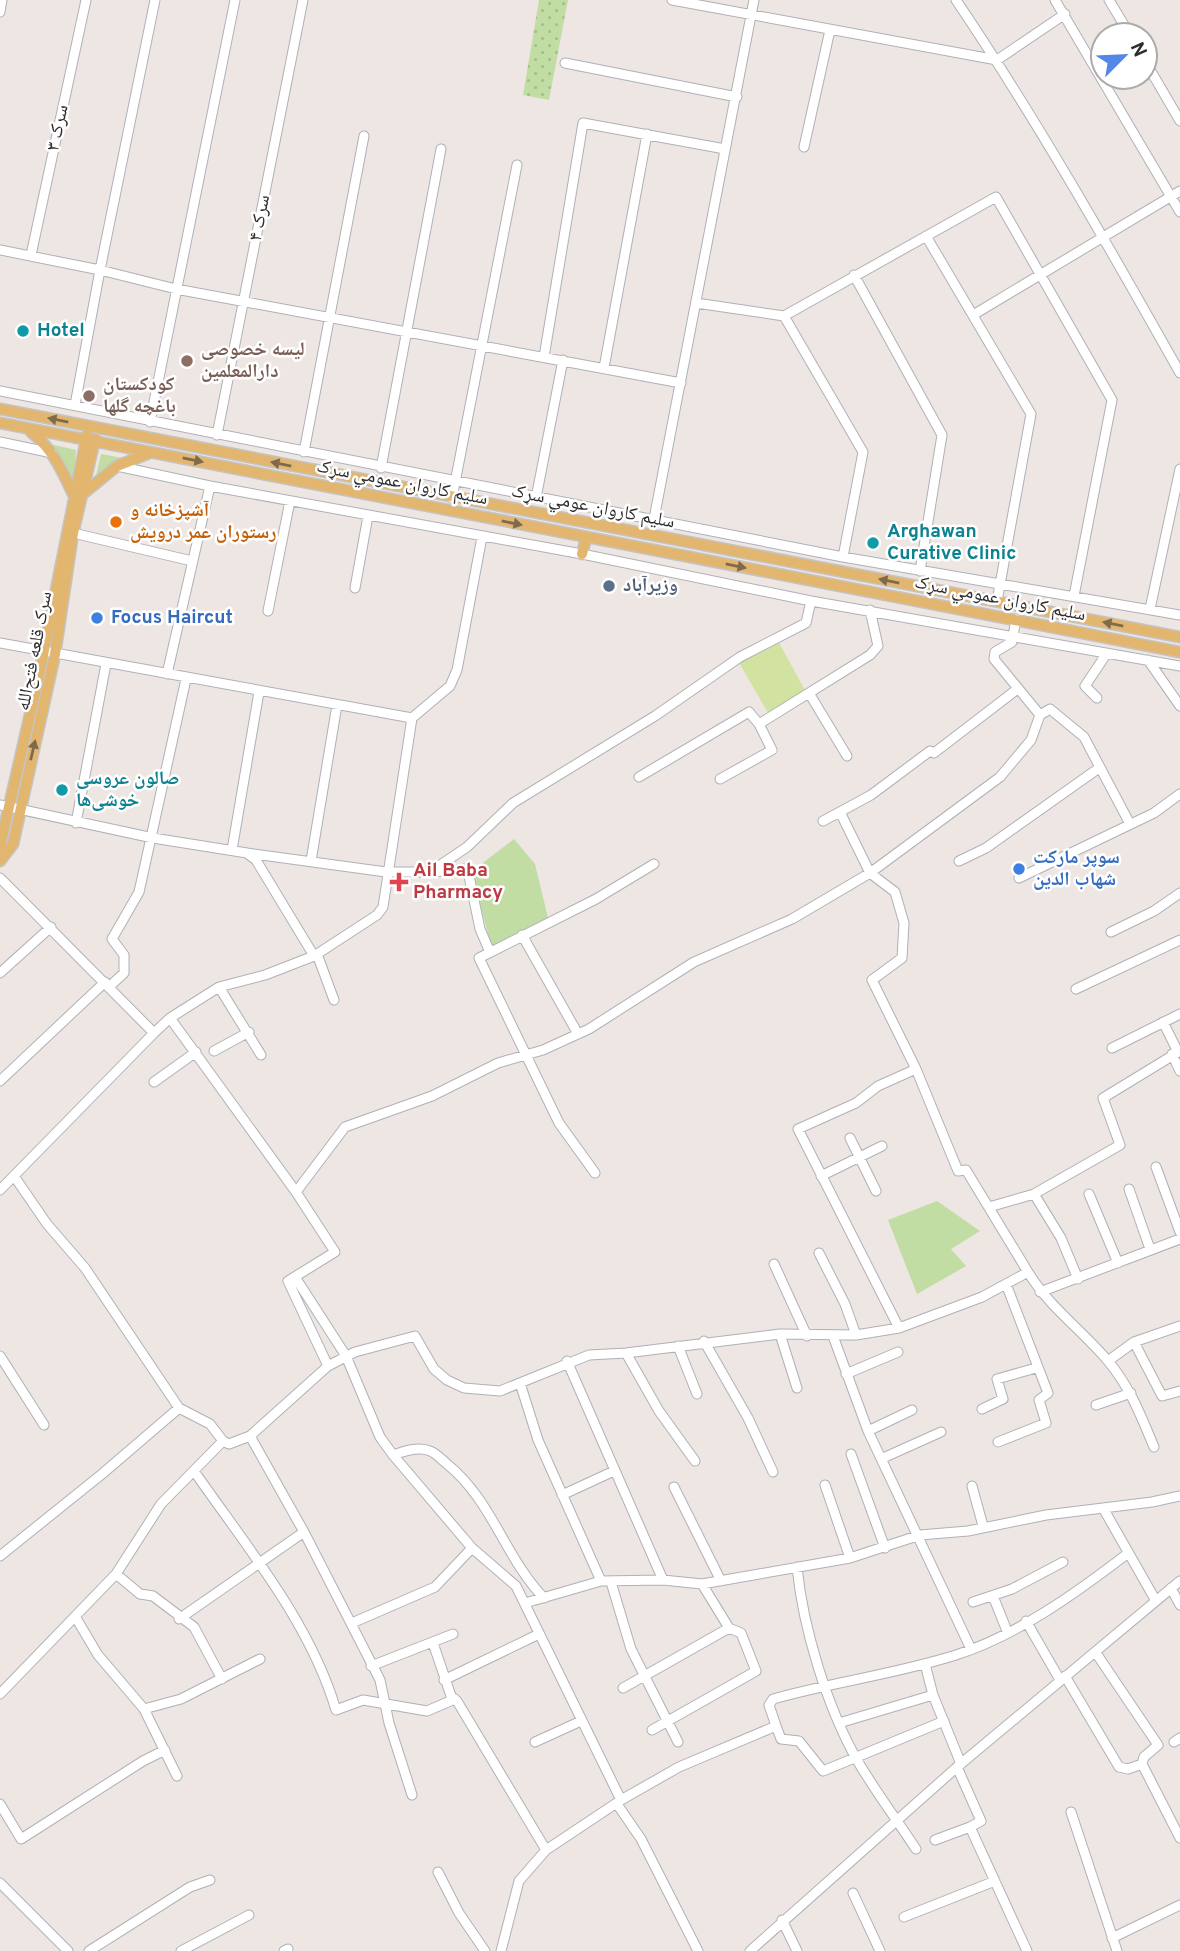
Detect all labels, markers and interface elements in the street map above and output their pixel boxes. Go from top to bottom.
north arrow [1089,21,1159,91]
text: N [1124,39,1151,61]
street label: سرک ۳ [41,103,75,153]
street label: سرک ۴ [244,193,276,243]
place label: Hotel [37,319,85,343]
marker: Hotel [15,323,31,339]
place label: لیسه خصوصی دارالمعلمین [201,338,305,384]
marker: لیسه خصوصی دارالمعلمین [179,353,195,369]
place label: کودکستان باغچه گلها [103,373,176,419]
marker: کودکستان باغچه گلها [81,388,97,404]
one-way arrow [47,414,69,425]
one-way arrow [182,455,204,466]
street label: سلیم کاروان عمومي سړک [314,455,490,513]
one-way arrow [270,458,292,469]
street label: سلیم کاروان عومي سړک [509,479,677,536]
place label: آشپزخانه و رستوران عمر درویش [130,499,276,545]
marker: آشپزخانه و رستوران عمر درویش [108,514,124,530]
one-way arrow [501,517,523,528]
place label: Arghawan Curative Clinic [887,520,1017,566]
marker: Arghawan Curative Clinic [865,535,881,551]
one-way arrow [725,561,747,572]
street label: سلیم کاروان عمومي سړک [912,571,1088,629]
place label: وزیرآباد [623,574,678,598]
one-way arrow [878,575,900,586]
marker: وزیرآباد [601,578,617,594]
street label: سرک قلعه فتح‌الله [12,589,58,713]
place label: Focus Haircut [111,606,233,630]
marker: Focus Haircut [89,610,105,626]
one-way arrow [1102,618,1124,629]
one-way arrow [28,739,39,761]
place label: صالون عروسی خوشی‌ها [76,767,179,813]
marker: صالون عروسی خوشی‌ها [54,782,70,798]
place label: سوپر مارکت شهاب الدین [1033,846,1120,892]
place label: Ail Baba Pharmacy [413,859,503,905]
marker: سوپر مارکت شهاب الدین [1011,861,1027,877]
marker: Ail Baba Pharmacy [391,874,407,890]

